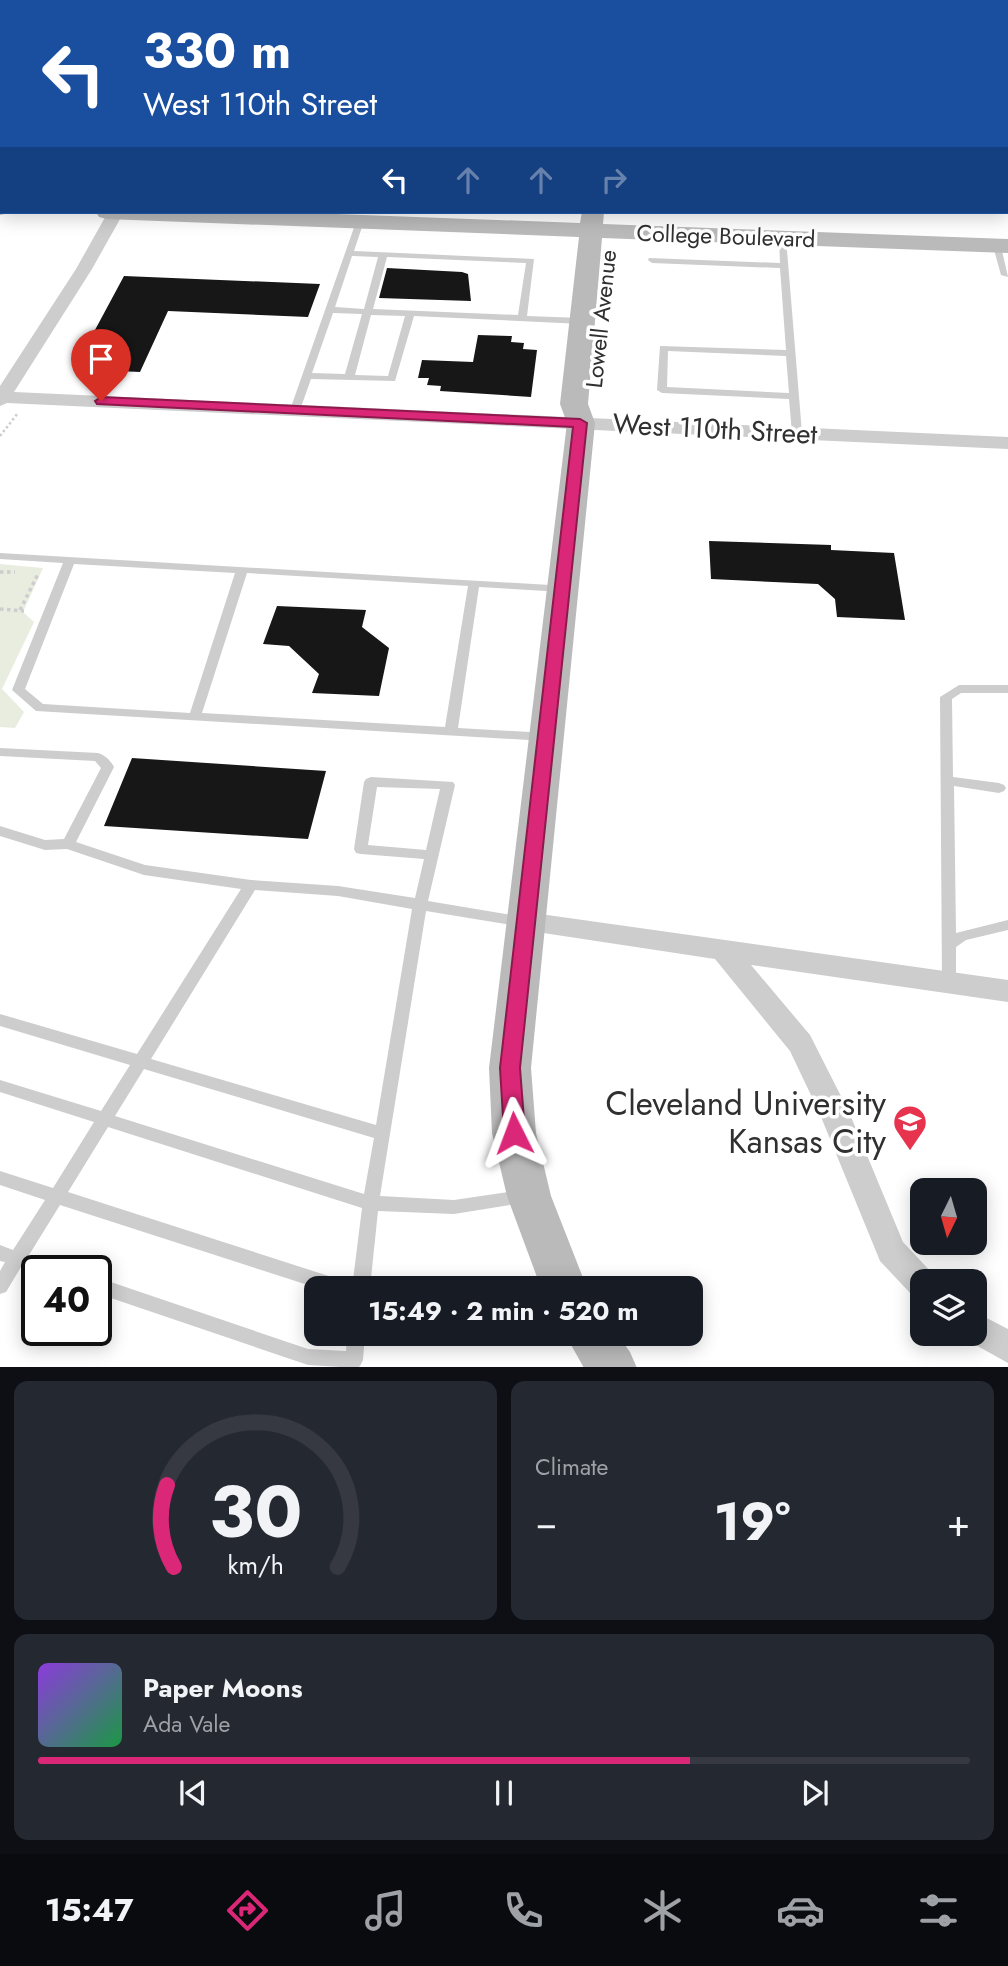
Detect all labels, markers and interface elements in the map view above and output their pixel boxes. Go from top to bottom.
text: 330 m [143,16,291,86]
icon: left [28,28,119,119]
text: West 110th Street [143,81,377,127]
icon: left [376,161,414,199]
icon: ahead [449,161,487,199]
icon: ahead [522,161,560,199]
icon: right [595,161,633,199]
street label: College Boulevard [636,216,816,256]
street label: Lowell Avenue [577,248,625,390]
pin [71,329,131,401]
icon: arrive [82,340,120,378]
street label: West 110th Street [612,403,819,455]
place label: Cleveland University Kansas City [606,1080,886,1165]
position arrow [477,1096,551,1170]
school or university icon: Cleveland University Kansas City [891,1103,929,1152]
north arrow [910,1178,987,1255]
map controls [910,1178,987,1346]
speed limit sign: 40 [21,1255,112,1346]
button: layers [910,1269,987,1346]
text: 15:49 · 2 min · 520 m [368,1292,639,1330]
text: Climate [535,1450,608,1484]
text: 30 [209,1459,302,1564]
text: 19° [714,1484,790,1560]
text: − [535,1495,557,1550]
text: + [947,1495,970,1550]
text: km/h [227,1546,284,1582]
text: Paper Moons [143,1669,303,1707]
text: Ada Vale [143,1707,230,1741]
icon: previous [174,1774,212,1812]
icon: pause [485,1774,523,1812]
icon: next [796,1774,834,1812]
icon: directions [223,1886,272,1935]
icon: music [361,1886,410,1935]
icon: phone [499,1886,548,1935]
icon: climate [638,1886,687,1935]
icon: car [776,1886,825,1935]
icon: filters [914,1886,963,1935]
text: 15:47 [45,1887,134,1933]

